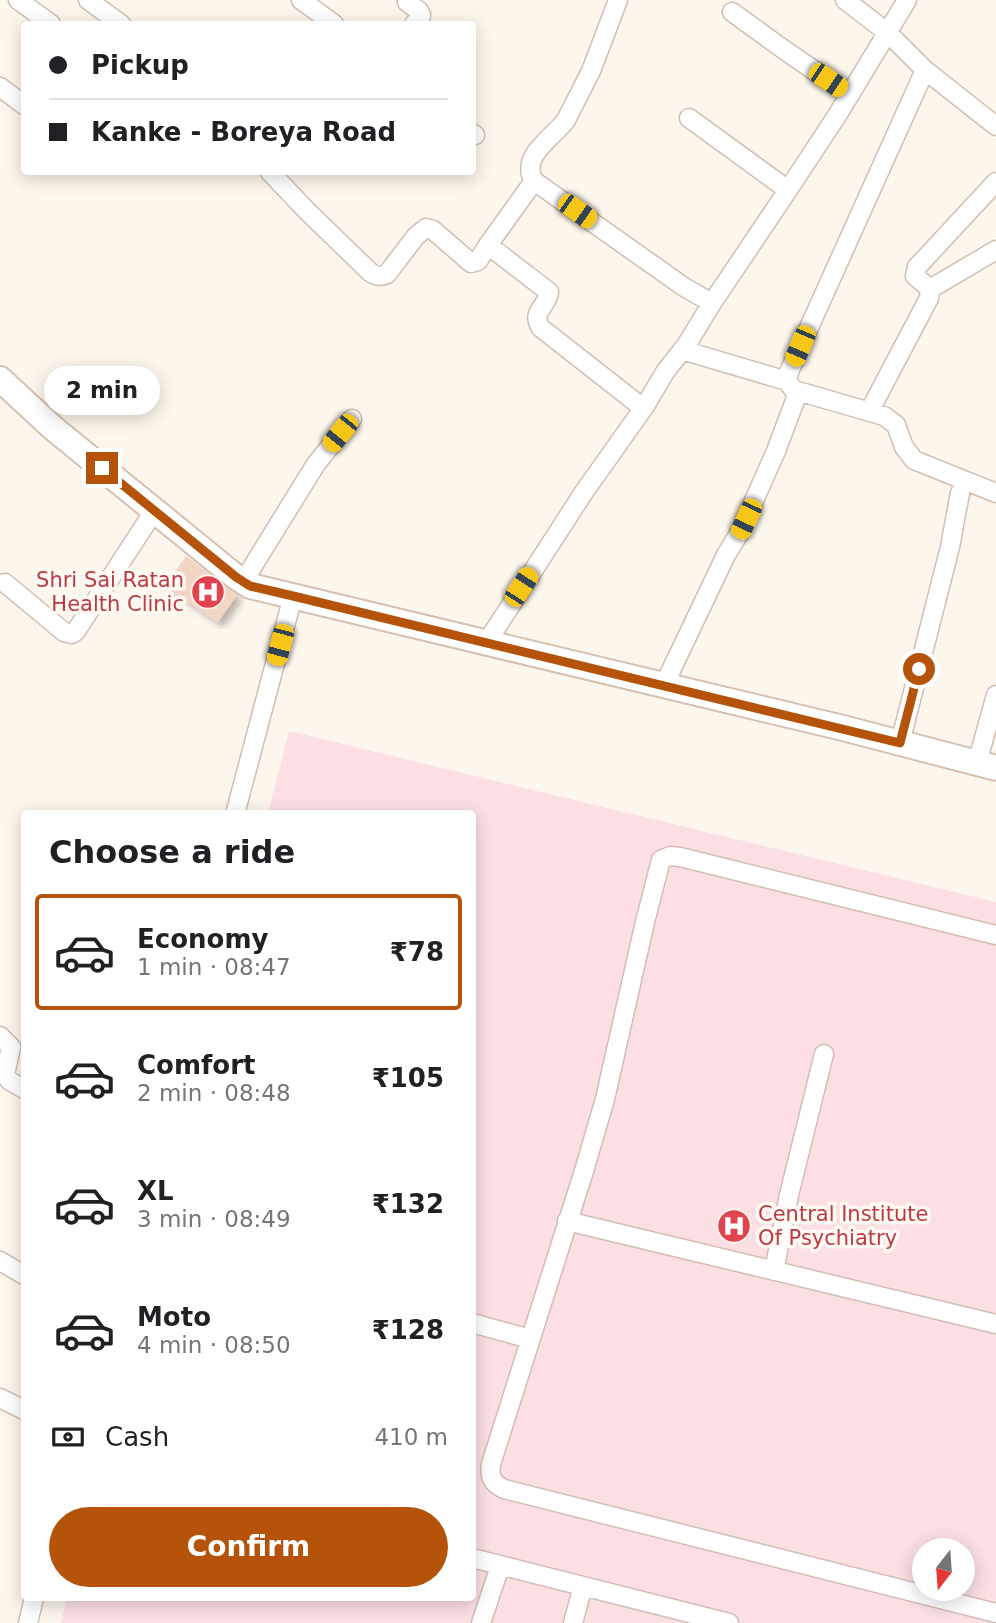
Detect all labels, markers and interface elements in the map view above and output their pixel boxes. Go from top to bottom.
text: Pickup [91,50,189,80]
car [805,60,852,100]
text: Kanke - Boreya Road [91,117,396,147]
car [554,190,601,232]
car [783,323,818,369]
callout: 2 min [44,366,160,416]
text: 2 min [66,377,138,403]
car [319,410,362,456]
route end [86,452,118,484]
car [728,496,765,542]
car [501,564,542,610]
place label: Shri Sai Ratan Health Clinic [36,568,184,616]
hospital icon: Shri Sai Ratan Health Clinic [189,573,227,611]
car [265,622,296,668]
route start [903,653,935,685]
text: Choose a ride [49,833,295,871]
icon: car [53,921,116,984]
text: Economy [137,924,268,954]
text: ₹78 [390,937,444,967]
text: 1 min · 08:47 [137,954,291,980]
icon: car [53,1047,116,1110]
text: Comfort [137,1050,255,1080]
text: ₹105 [372,1063,444,1093]
text: 2 min · 08:48 [137,1080,291,1106]
icon: car [53,1173,116,1236]
text: XL [137,1176,174,1206]
text: ₹132 [372,1189,444,1219]
place label: Central Institute Of Psychiatry [758,1202,928,1250]
text: 3 min · 08:49 [137,1206,291,1232]
hospital icon: Central Institute Of Psychiatry [715,1207,753,1245]
icon: car [53,1299,116,1362]
text: Moto [137,1302,211,1332]
text: ₹128 [372,1315,444,1345]
text: 4 min · 08:50 [137,1332,291,1358]
icon: cash [49,1418,87,1456]
text: Cash [105,1422,169,1452]
text: 410 m [374,1424,448,1450]
button: Confirm [49,1507,448,1587]
north arrow [912,1538,975,1601]
map controls [912,1538,975,1601]

